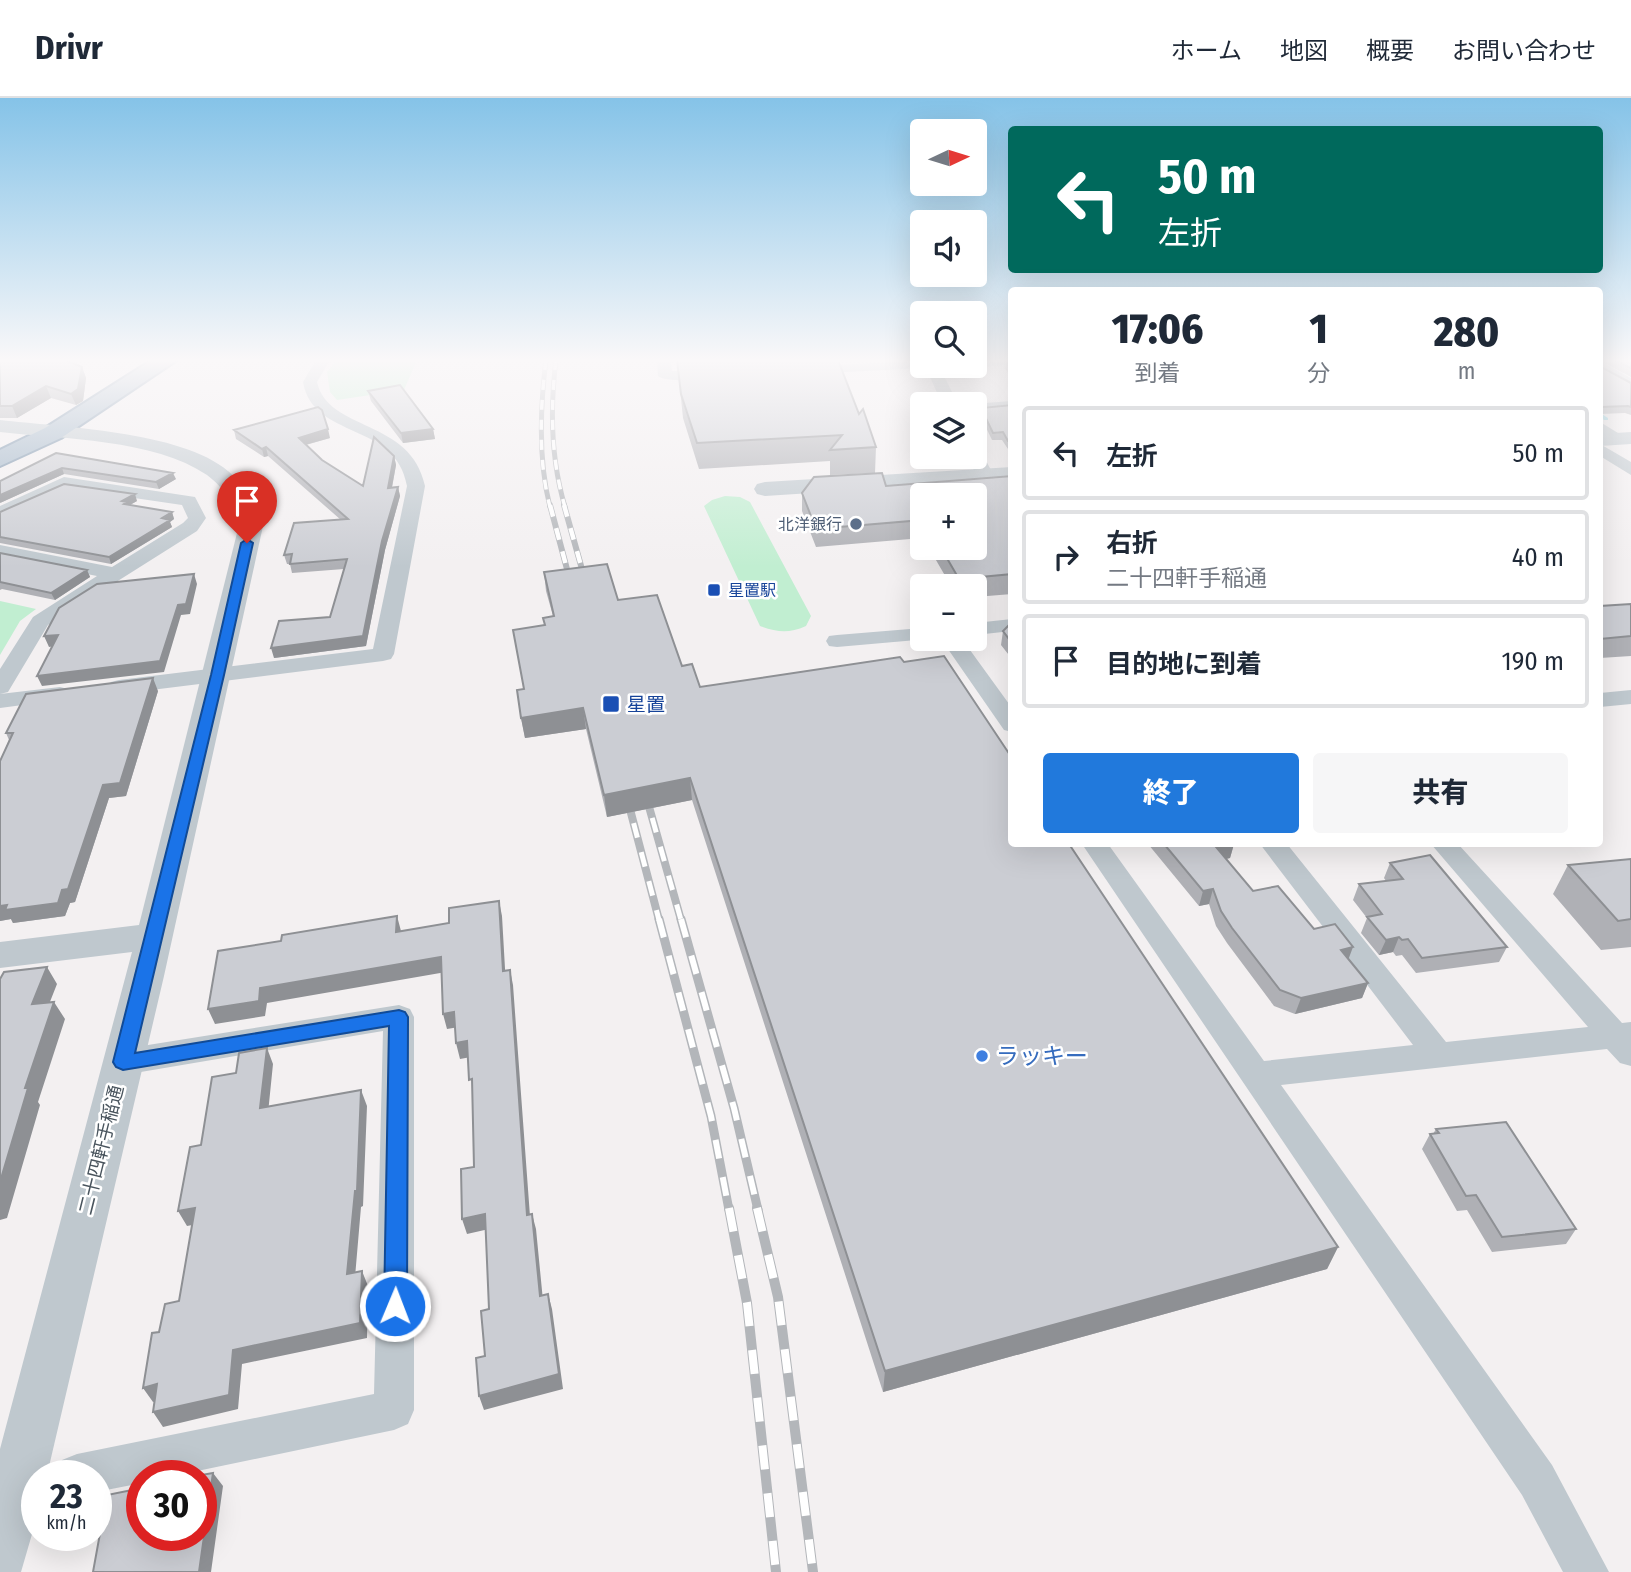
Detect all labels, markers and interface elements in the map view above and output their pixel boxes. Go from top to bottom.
text: Drivr [35,28,103,68]
text: ホーム [1171,37,1242,65]
text: 地図 [1280,37,1328,65]
text: 概要 [1366,37,1414,65]
text: お問い合わせ [1452,37,1596,65]
north arrow [910,119,987,196]
map controls [910,119,987,651]
text: 50 m [1158,147,1256,206]
icon: left [1043,154,1134,245]
button: sound [910,210,987,287]
text: 左折 [1158,214,1222,252]
button: search [910,301,987,378]
text: 17:06 [1112,304,1203,354]
text: 1 [1309,304,1328,354]
text: 280 [1434,307,1499,357]
text: m [1458,357,1475,385]
text: 到着 [1135,359,1181,387]
text: 分 [1307,359,1330,387]
button: layers [910,392,987,469]
icon: left [1047,434,1085,472]
text: 50 m [1512,438,1564,469]
text: 左折 [1106,441,1158,472]
pin [217,471,277,543]
icon: arrive [228,482,266,520]
button: + [910,483,987,560]
place label: 北洋銀行 [778,515,842,534]
marker: 北洋銀行 [848,516,864,532]
text: 右折 [1106,528,1158,559]
icon: right [1047,538,1085,576]
text: 40 m [1512,542,1564,573]
text: 二十四軒手稲通 [1106,564,1267,592]
button: − [910,574,987,651]
place label: 星置駅 [728,581,776,600]
marker: 星置駅 [706,582,722,598]
icon: arrive [1047,642,1085,680]
text: 190 m [1502,646,1564,677]
text: 目的地に到着 [1106,649,1262,680]
place label: 星置 [627,693,665,716]
marker: 星置 [601,694,621,714]
button: 終了 [1043,753,1299,833]
button: 共有 [1313,753,1568,833]
place label: ラッキー [996,1042,1088,1070]
marker: ラッキー [974,1048,990,1064]
street label: 二十四軒手稲通 [74,1083,128,1217]
position arrow [358,1269,432,1343]
speed limit sign: 30 [126,1460,217,1551]
text: 23 [50,1475,83,1517]
text: km/h [46,1512,87,1534]

